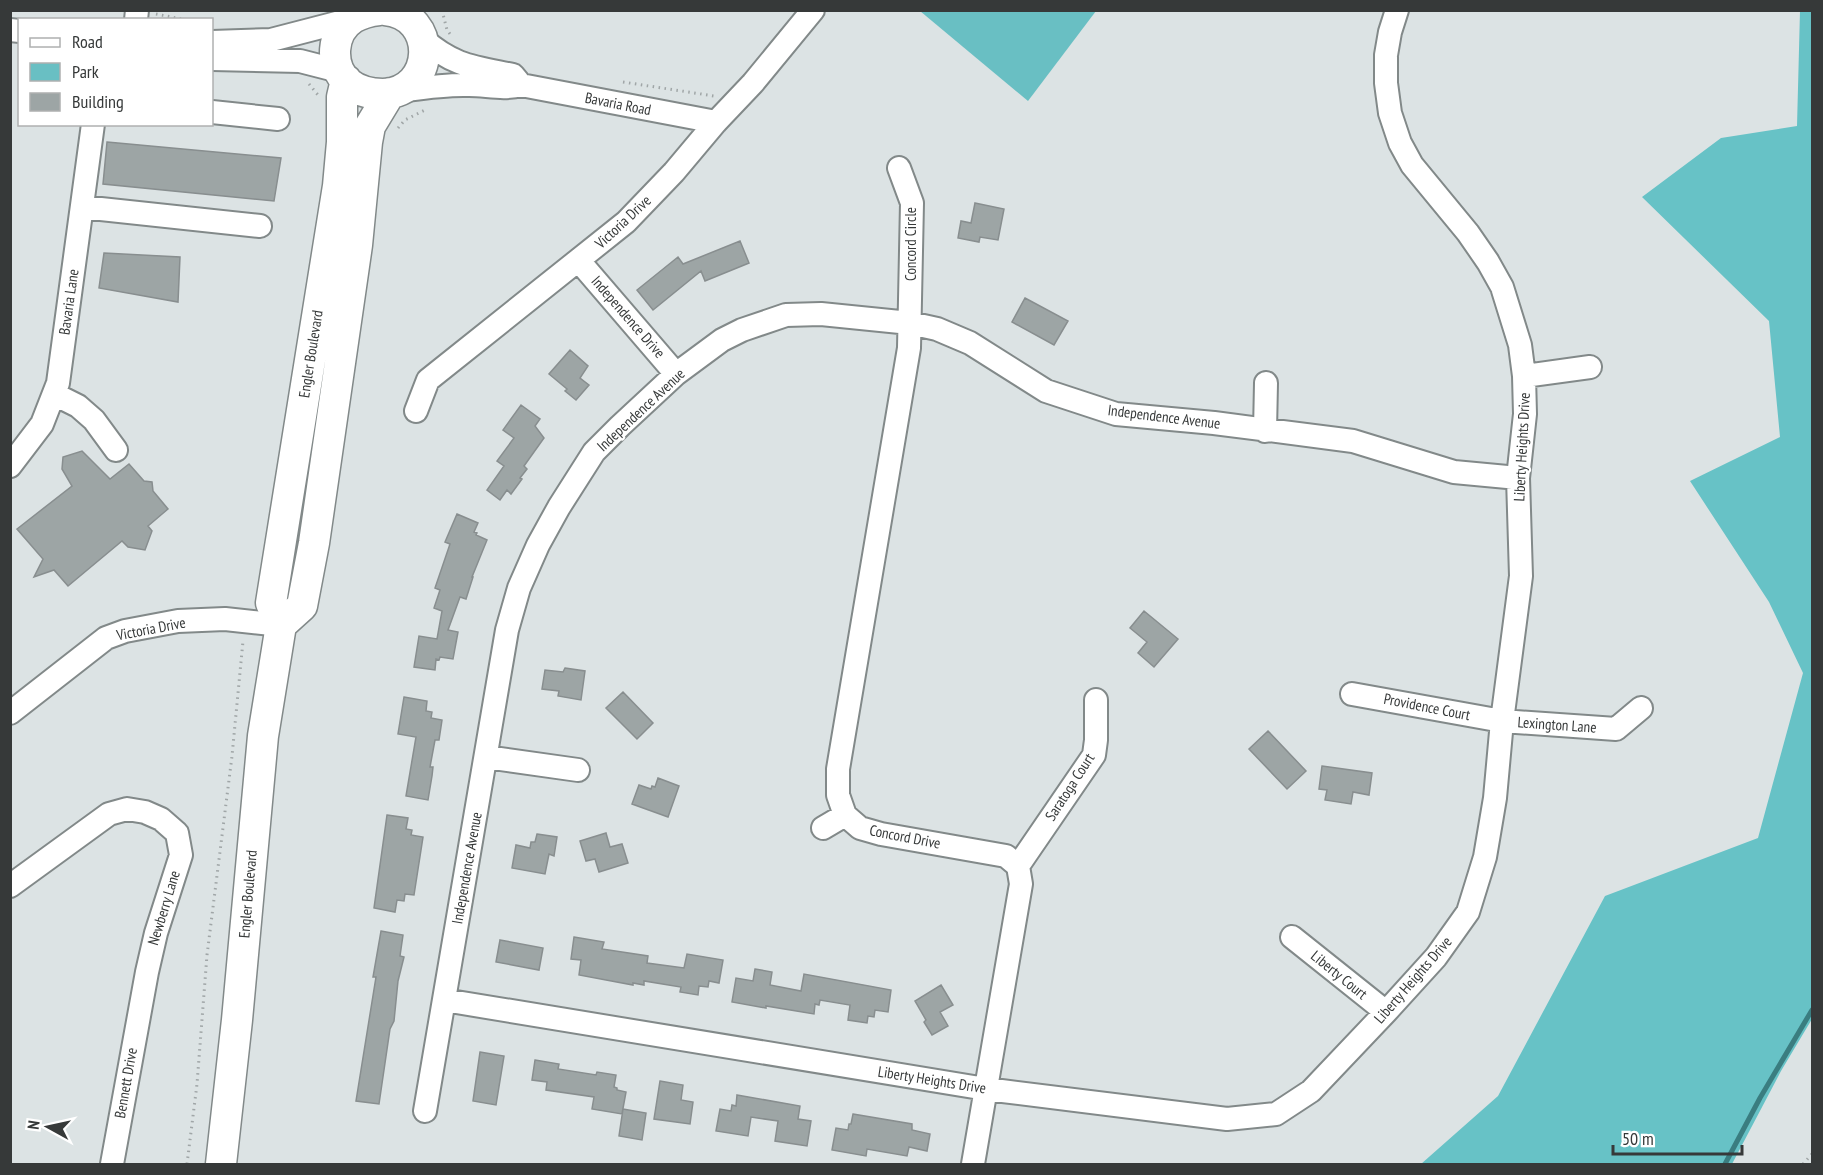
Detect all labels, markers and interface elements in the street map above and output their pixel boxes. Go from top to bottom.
legend [18,18,213,126]
text: Road [72,30,103,53]
text: Park [72,60,99,83]
street label: Bavaria Road [583,88,653,119]
text: Building [72,90,124,113]
street label: Victoria Drive [590,191,655,253]
street label: Concord Circle [901,207,920,281]
street label: Bavaria Lane [54,268,83,336]
street label: Independence Drive [587,272,669,362]
street label: Engler Boulevard [294,309,327,399]
street label: Independence Avenue [593,364,689,455]
street label: Liberty Heights Drive [1509,392,1534,502]
street label: Independence Avenue [1107,400,1221,433]
street label: Victoria Drive [114,613,187,645]
street label: Providence Court [1382,689,1472,724]
street label: Lexington Lane [1517,712,1597,737]
street label: Saratoga Court [1041,749,1098,824]
street label: Independence Avenue [447,810,486,925]
street label: Concord Drive [868,820,942,853]
street label: Engler Boulevard [234,849,261,939]
street label: Newberry Lane [143,868,184,948]
street label: Liberty Heights Drive [1370,932,1456,1027]
street label: Liberty Court [1307,946,1371,1003]
street label: Bennett Drive [110,1046,141,1120]
street label: Liberty Heights Drive [877,1062,988,1097]
north arrow [18,1097,78,1157]
scale bar [1613,1118,1742,1156]
text: N [23,1119,44,1131]
text: 50 m [1622,1127,1654,1150]

